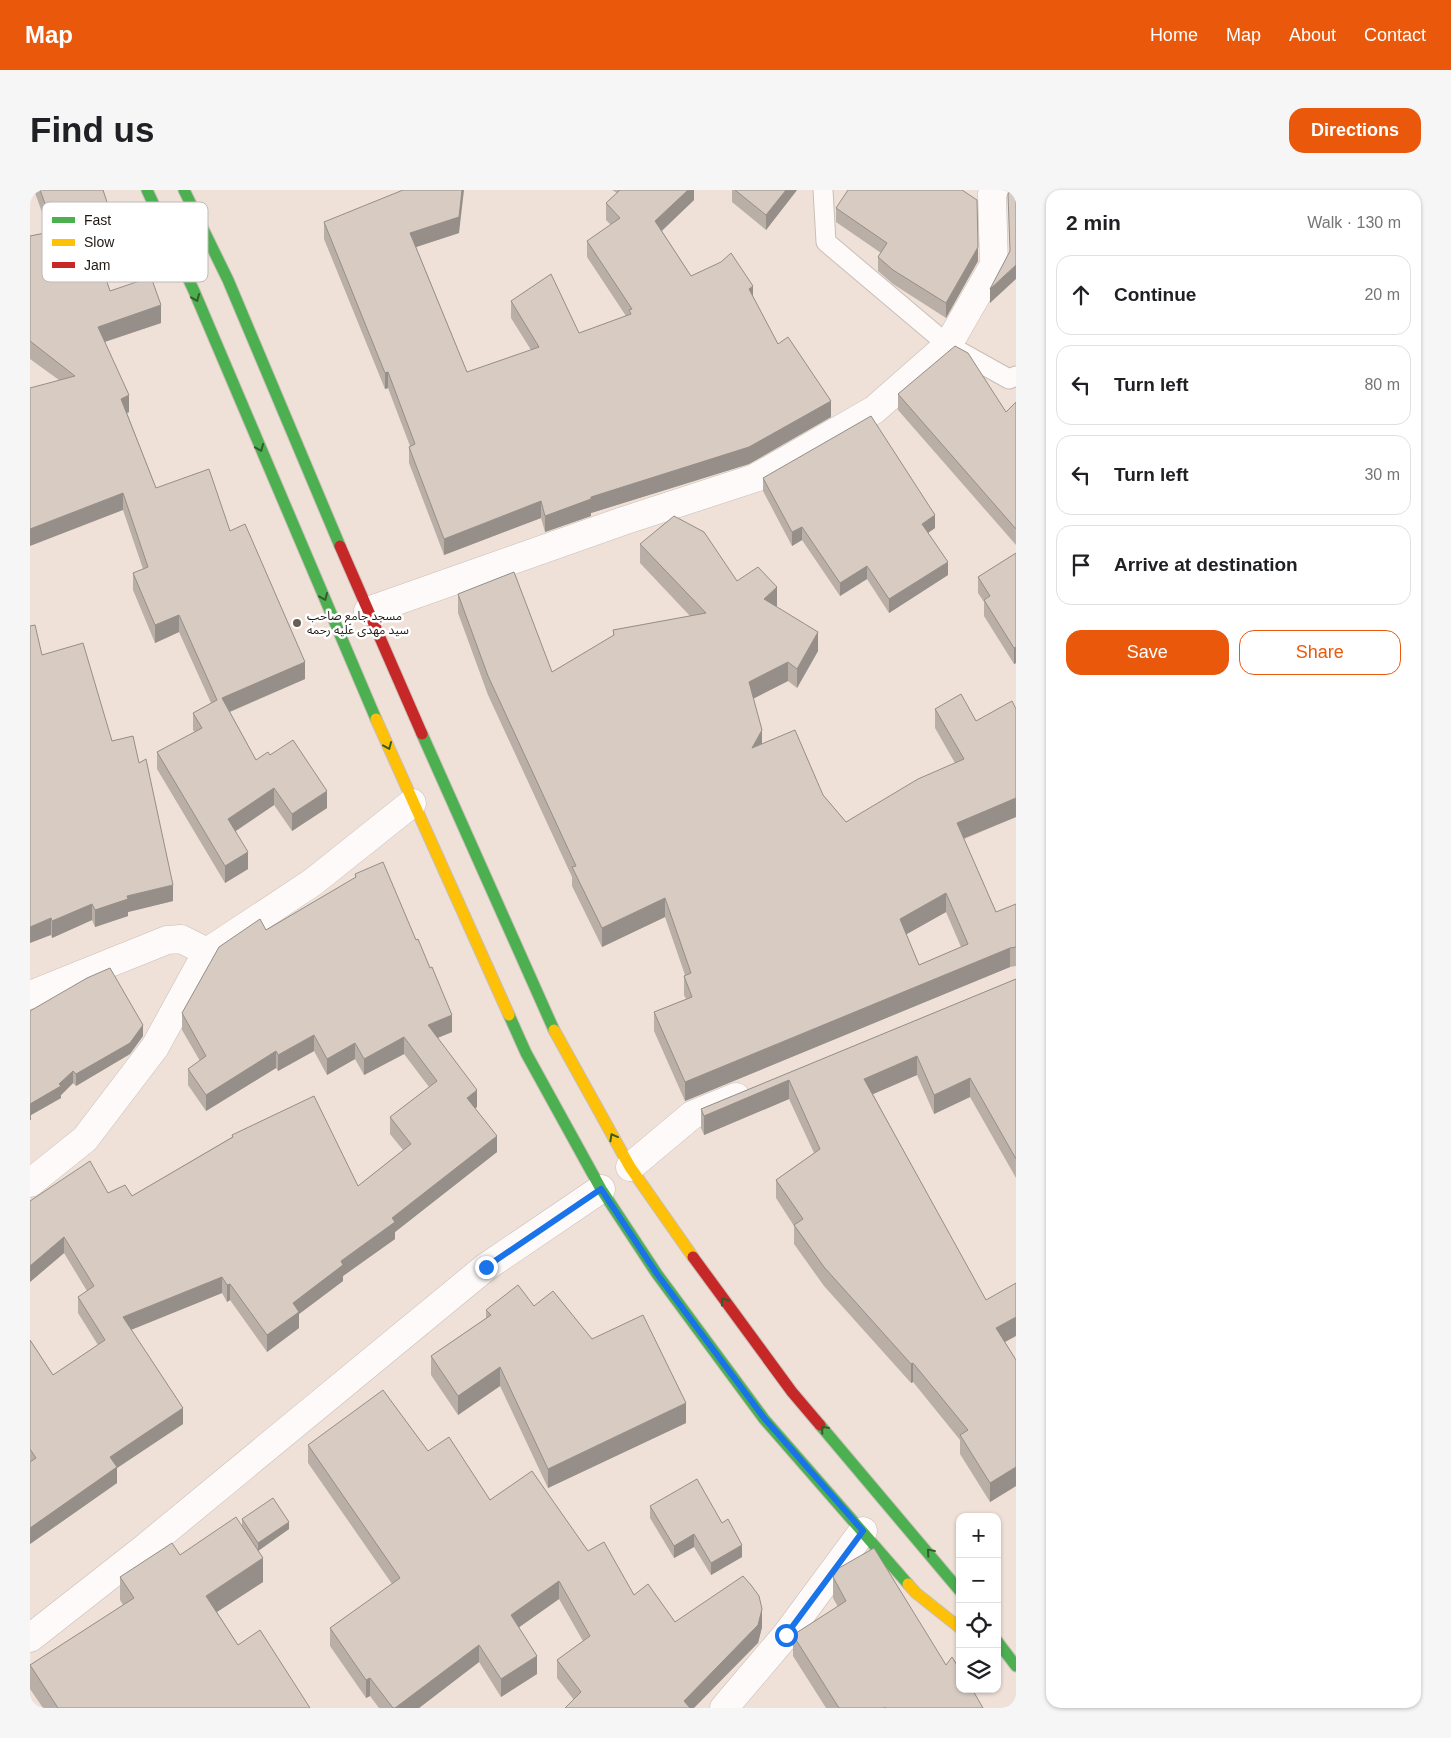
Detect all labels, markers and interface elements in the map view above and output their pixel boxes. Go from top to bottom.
text: Map [25,21,73,48]
text: Home [1150,25,1198,45]
text: Map [1226,25,1261,45]
text: About [1289,25,1336,45]
text: Contact [1364,25,1426,45]
button: Directions [1289,108,1421,153]
text: Find us [30,110,154,149]
legend [42,202,208,282]
text: 2 min [1066,211,1121,234]
text: Fast [84,212,111,228]
text: Walk · 130 m [1307,214,1401,231]
text: Slow [84,234,115,250]
text: Jam [84,257,110,273]
icon: ahead [1067,281,1095,309]
text: Continue [1114,284,1196,305]
text: 20 m [1364,286,1400,303]
one-way arrow [190,293,201,302]
icon: left [1067,371,1095,399]
text: Turn left [1114,374,1189,395]
text: 80 m [1364,376,1400,393]
one-way arrow [254,443,264,451]
icon: left [1067,461,1095,489]
text: Turn left [1114,464,1189,485]
text: 30 m [1364,466,1400,483]
icon: arrive [1067,551,1095,579]
text: Arrive at destination [1114,554,1298,575]
one-way arrow [317,592,328,601]
place label: مسجد جامع صاحب سید مهدی علیه رحمه [307,609,409,637]
marker: مسجد جامع صاحب سید مهدی علیه رحمه [291,617,303,629]
button: Save [1066,630,1229,675]
button: Share [1239,630,1401,675]
one-way arrow [381,741,392,750]
one-way arrow [610,1134,620,1143]
route end [475,1256,498,1279]
one-way arrow [722,1298,730,1307]
one-way arrow [821,1426,829,1435]
map controls [956,1513,1001,1693]
button: + [956,1513,1001,1558]
one-way arrow [926,1549,935,1558]
button: − [956,1558,1001,1603]
button: locate [956,1603,1001,1648]
route start [775,1624,798,1647]
button: layers [956,1648,1001,1693]

